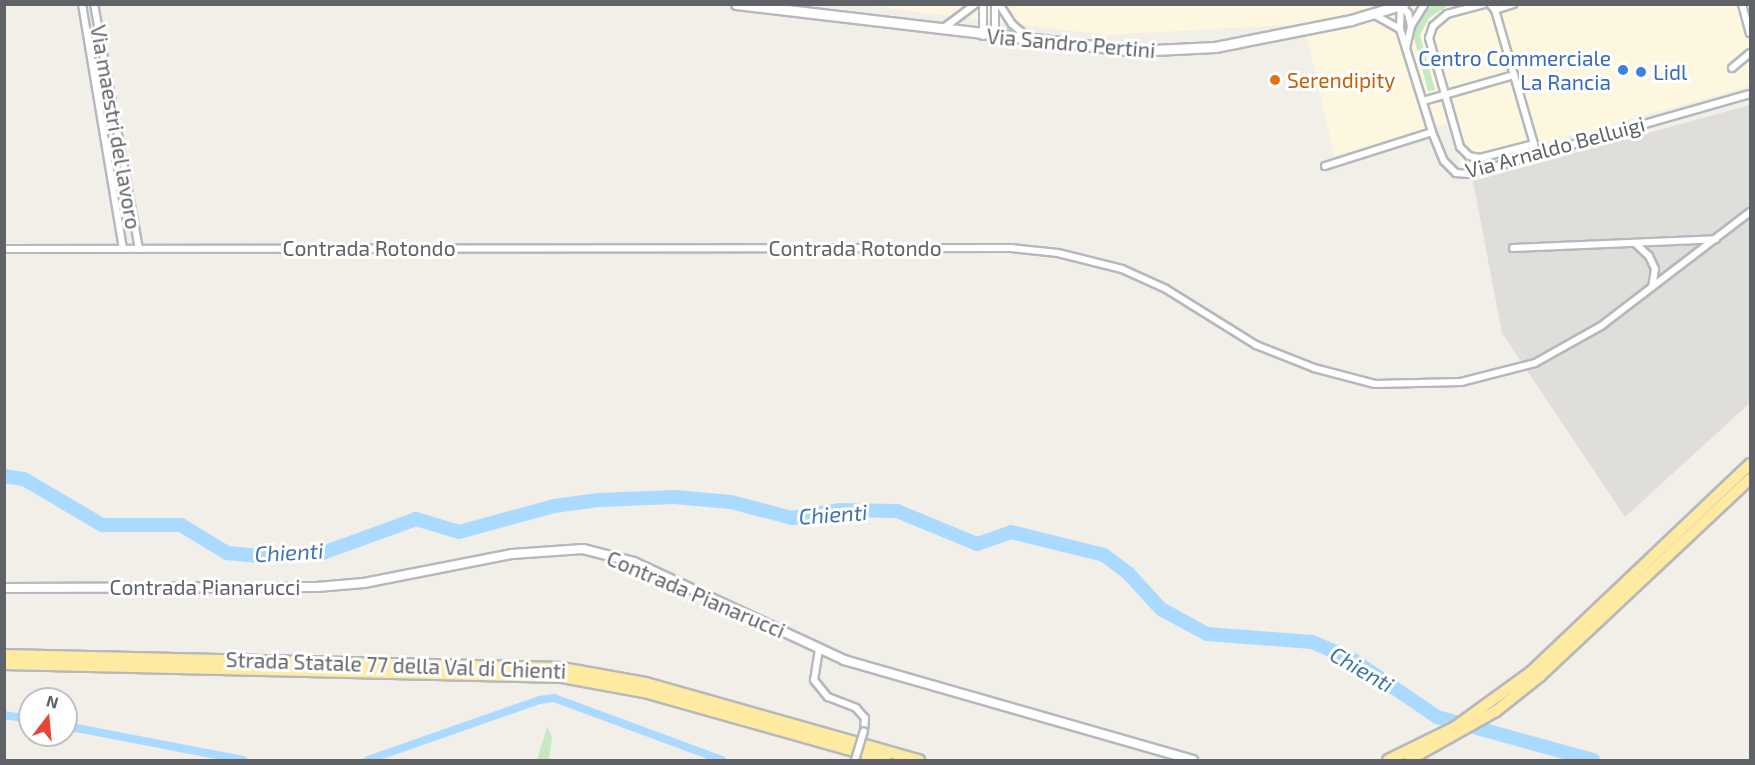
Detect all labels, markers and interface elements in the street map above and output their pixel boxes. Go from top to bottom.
street label: Via maestri del lavoro [86,23,146,231]
street label: Via Sandro Pertini [986,23,1156,63]
place label: Centro Commerciale La Rancia [1418,45,1611,95]
place label: Lidl [1653,59,1687,85]
marker: Centro Commerciale La Rancia [1616,63,1630,77]
marker: Lidl [1634,65,1648,79]
place label: Serendipity [1287,67,1395,93]
marker: Serendipity [1268,73,1282,87]
street label: Via Arnaldo Belluigi [1462,111,1648,183]
street label: Contrada Rotondo [282,235,456,261]
street label: Contrada Rotondo [768,235,942,261]
water label: Chienti [798,498,868,530]
water label: Chienti [254,537,324,567]
street label: Contrada Pianarucci [603,545,789,643]
street label: Contrada Pianarucci [109,574,301,600]
water label: Chienti [1326,640,1398,698]
street label: Strada Statale 77 della Val di Chienti [225,646,567,684]
north arrow [18,687,78,747]
text: N [44,690,61,712]

